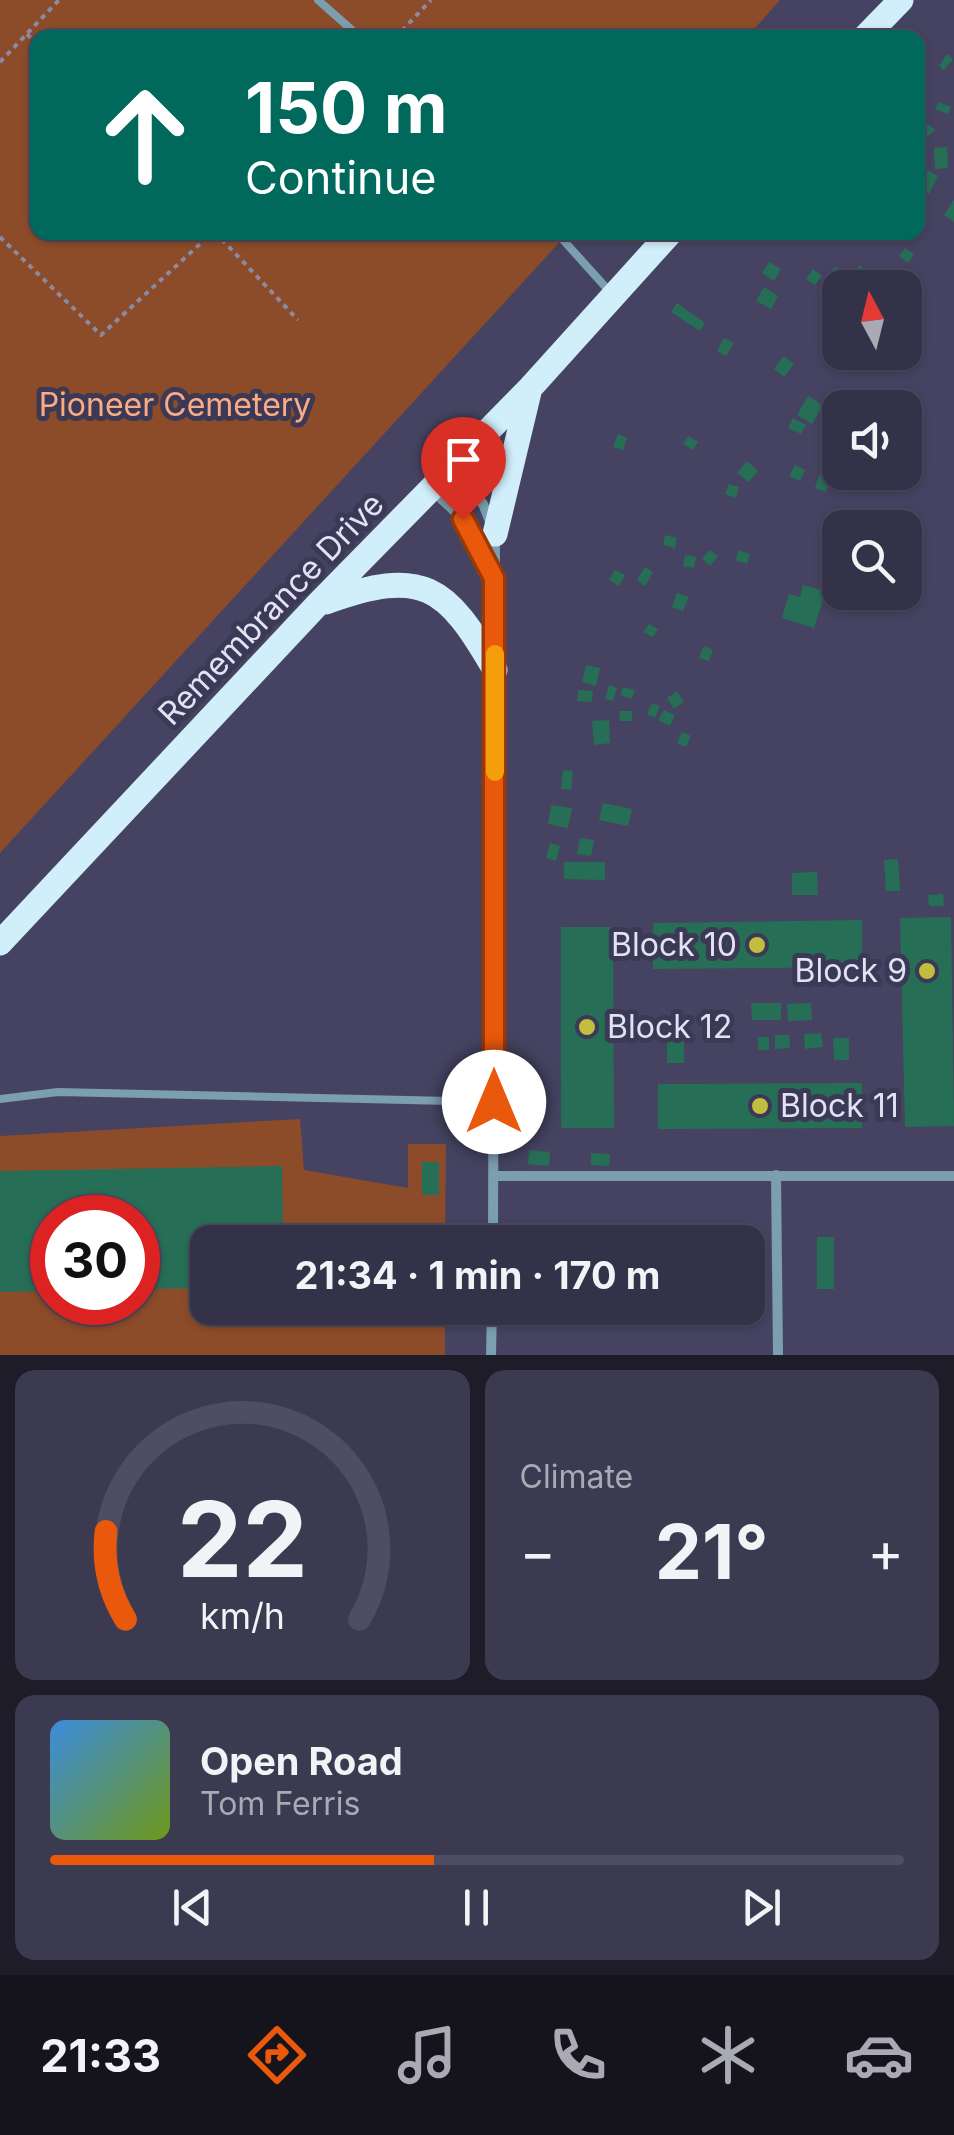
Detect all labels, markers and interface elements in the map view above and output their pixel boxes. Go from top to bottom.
text: 150 m [245,65,448,150]
icon: ahead [80,70,210,200]
text: Continue [245,150,437,205]
north arrow [822,270,922,370]
map controls [822,270,922,610]
park label: Pioneer Cemetery [39,385,311,424]
button: sound [822,390,922,490]
pin [421,417,506,520]
icon: arrive [436,432,491,487]
street label: Remembrance Drive [150,485,391,733]
button: search [822,510,922,610]
place label: Block 10 [611,925,737,964]
marker: Block 10 [746,934,768,956]
place label: Block 9 [794,951,907,990]
marker: Block 9 [916,960,938,982]
place label: Block 12 [607,1007,732,1046]
marker: Block 12 [576,1016,598,1038]
position arrow [442,1050,546,1154]
place label: Block 11 [780,1086,899,1125]
marker: Block 11 [749,1095,771,1117]
speed limit sign: 30 [30,1195,160,1325]
text: 21:34 · 1 min · 170 m [295,1252,660,1298]
text: Climate [520,1457,633,1496]
text: 22 [177,1476,308,1602]
text: 21° [655,1506,769,1597]
text: − [520,1519,556,1585]
text: + [868,1519,904,1585]
text: km/h [200,1594,285,1638]
text: Open Road [200,1738,403,1784]
text: Tom Ferris [200,1784,360,1823]
icon: previous [165,1880,220,1935]
icon: pause [449,1880,504,1935]
icon: next [734,1880,789,1935]
icon: directions [242,2020,312,2090]
icon: music [392,2020,462,2090]
icon: phone [543,2020,613,2090]
icon: climate [693,2020,763,2090]
icon: car [844,2020,914,2090]
text: 21:33 [40,2028,161,2083]

